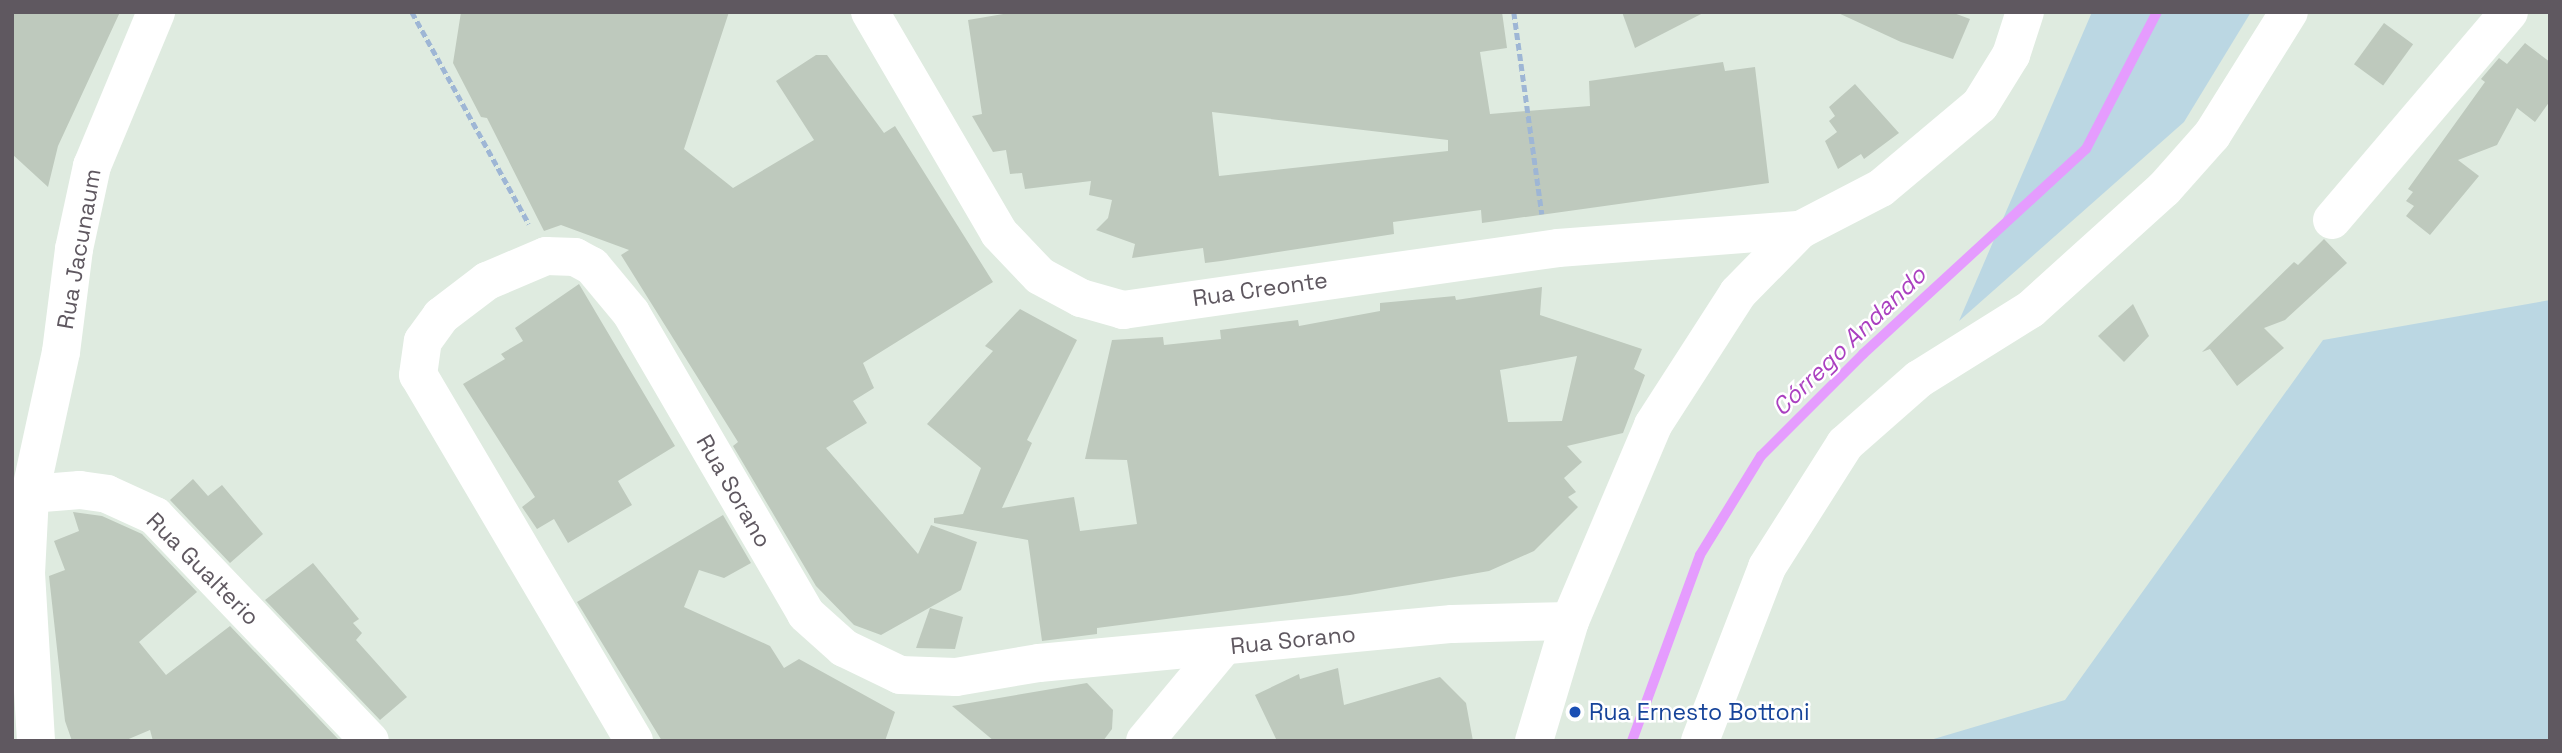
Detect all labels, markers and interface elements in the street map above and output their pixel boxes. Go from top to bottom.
street label: Rua Jacunaum [51,167,107,331]
water label: Córrego Andando [1766,260,1932,422]
street label: Rua Creonte [1191,266,1329,312]
street label: Rua Sorano [691,430,777,552]
street label: Rua Gualterio [141,507,265,631]
street label: Rua Sorano [1229,620,1357,660]
place label: Rua Ernesto Bottoni [1589,698,1810,726]
marker: Rua Ernesto Bottoni [1567,704,1583,720]

